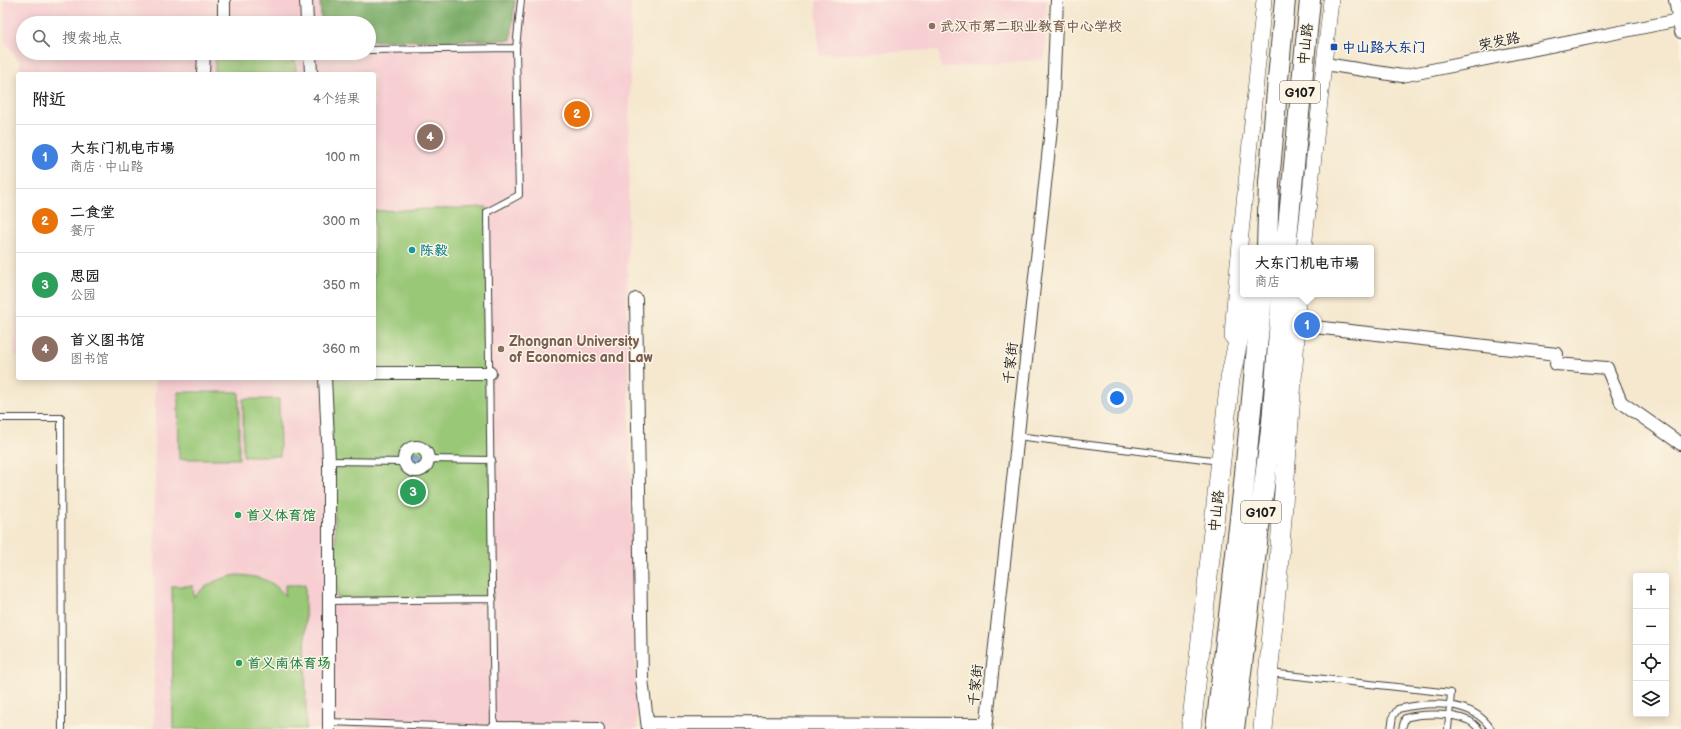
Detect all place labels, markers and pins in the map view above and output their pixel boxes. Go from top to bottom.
place label: 武汉市第二职业教育中心学校 [940,18,1122,35]
marker: 武汉市第二职业教育中心学校 [927,21,937,31]
place label: 中山路大东门 [1342,39,1426,56]
marker: 中山路大东门 [1329,42,1339,52]
pin: 2 [564,99,590,129]
pin: 4 [417,122,443,152]
place label: 陈毅 [420,242,448,259]
marker: 陈毅 [407,245,417,255]
pin: 1 [1294,310,1320,340]
place label: Zhongnan University of Economics and Law [509,333,653,366]
marker: Zhongnan University of Economics and Law [496,344,506,354]
pin: 3 [400,477,426,507]
place label: 首义体育馆 [246,507,316,524]
marker: 首义体育馆 [233,510,243,520]
place label: 首义南体育场 [247,655,331,672]
marker: 首义南体育场 [234,658,244,668]

